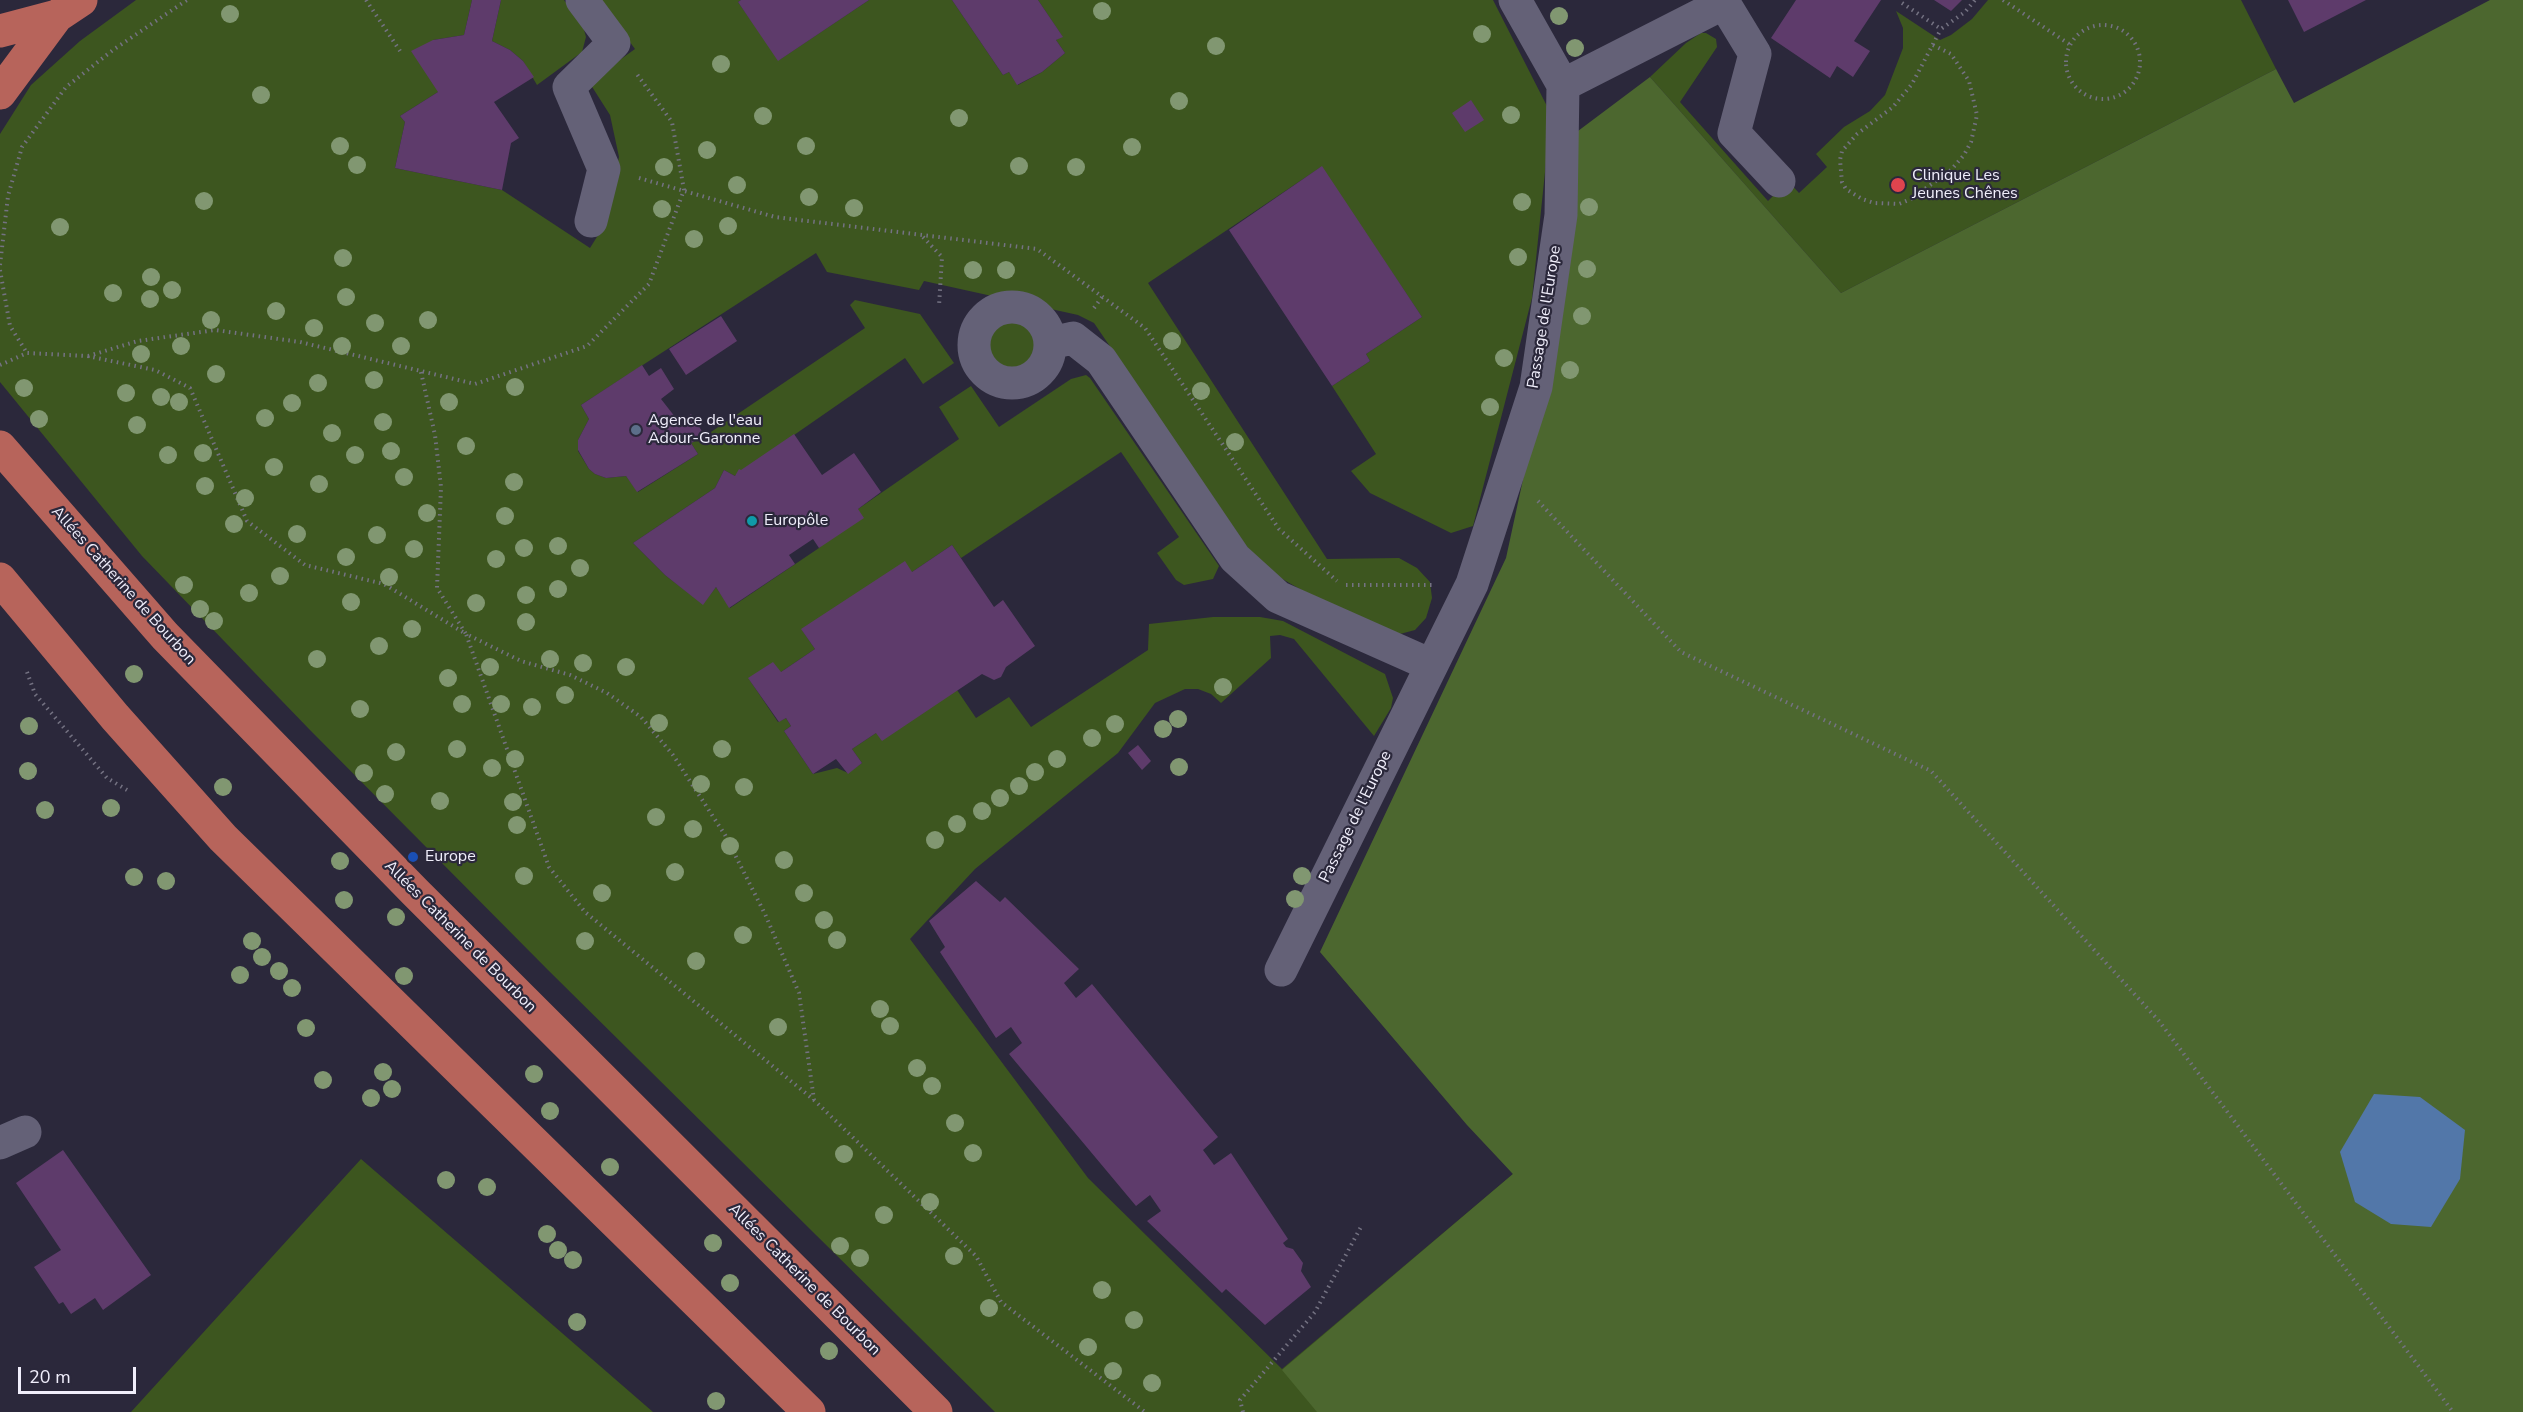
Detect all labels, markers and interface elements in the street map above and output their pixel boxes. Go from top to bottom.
place label: Clinique Les Jeunes Chênes [1912,166,2018,204]
marker: Clinique Les Jeunes Chênes [1889,176,1907,194]
street label: Passage de l'Europe [1524,244,1566,390]
place label: Agence de l'eau Adour-Garonne [648,411,762,449]
marker: Agence de l'eau Adour-Garonne [629,423,643,437]
street label: Allées Catherine de Bourbon [47,503,199,669]
place label: Europôle [764,511,828,531]
marker: Europôle [745,514,759,528]
street label: Passage de l'Europe [1316,748,1396,886]
place label: Europe [425,847,476,867]
marker: Europe [406,850,420,864]
street label: Allées Catherine de Bourbon [380,857,540,1017]
street label: Allées Catherine de Bourbon [724,1200,884,1360]
scale bar [21,1355,140,1393]
text: 20 m [29,1365,71,1389]

